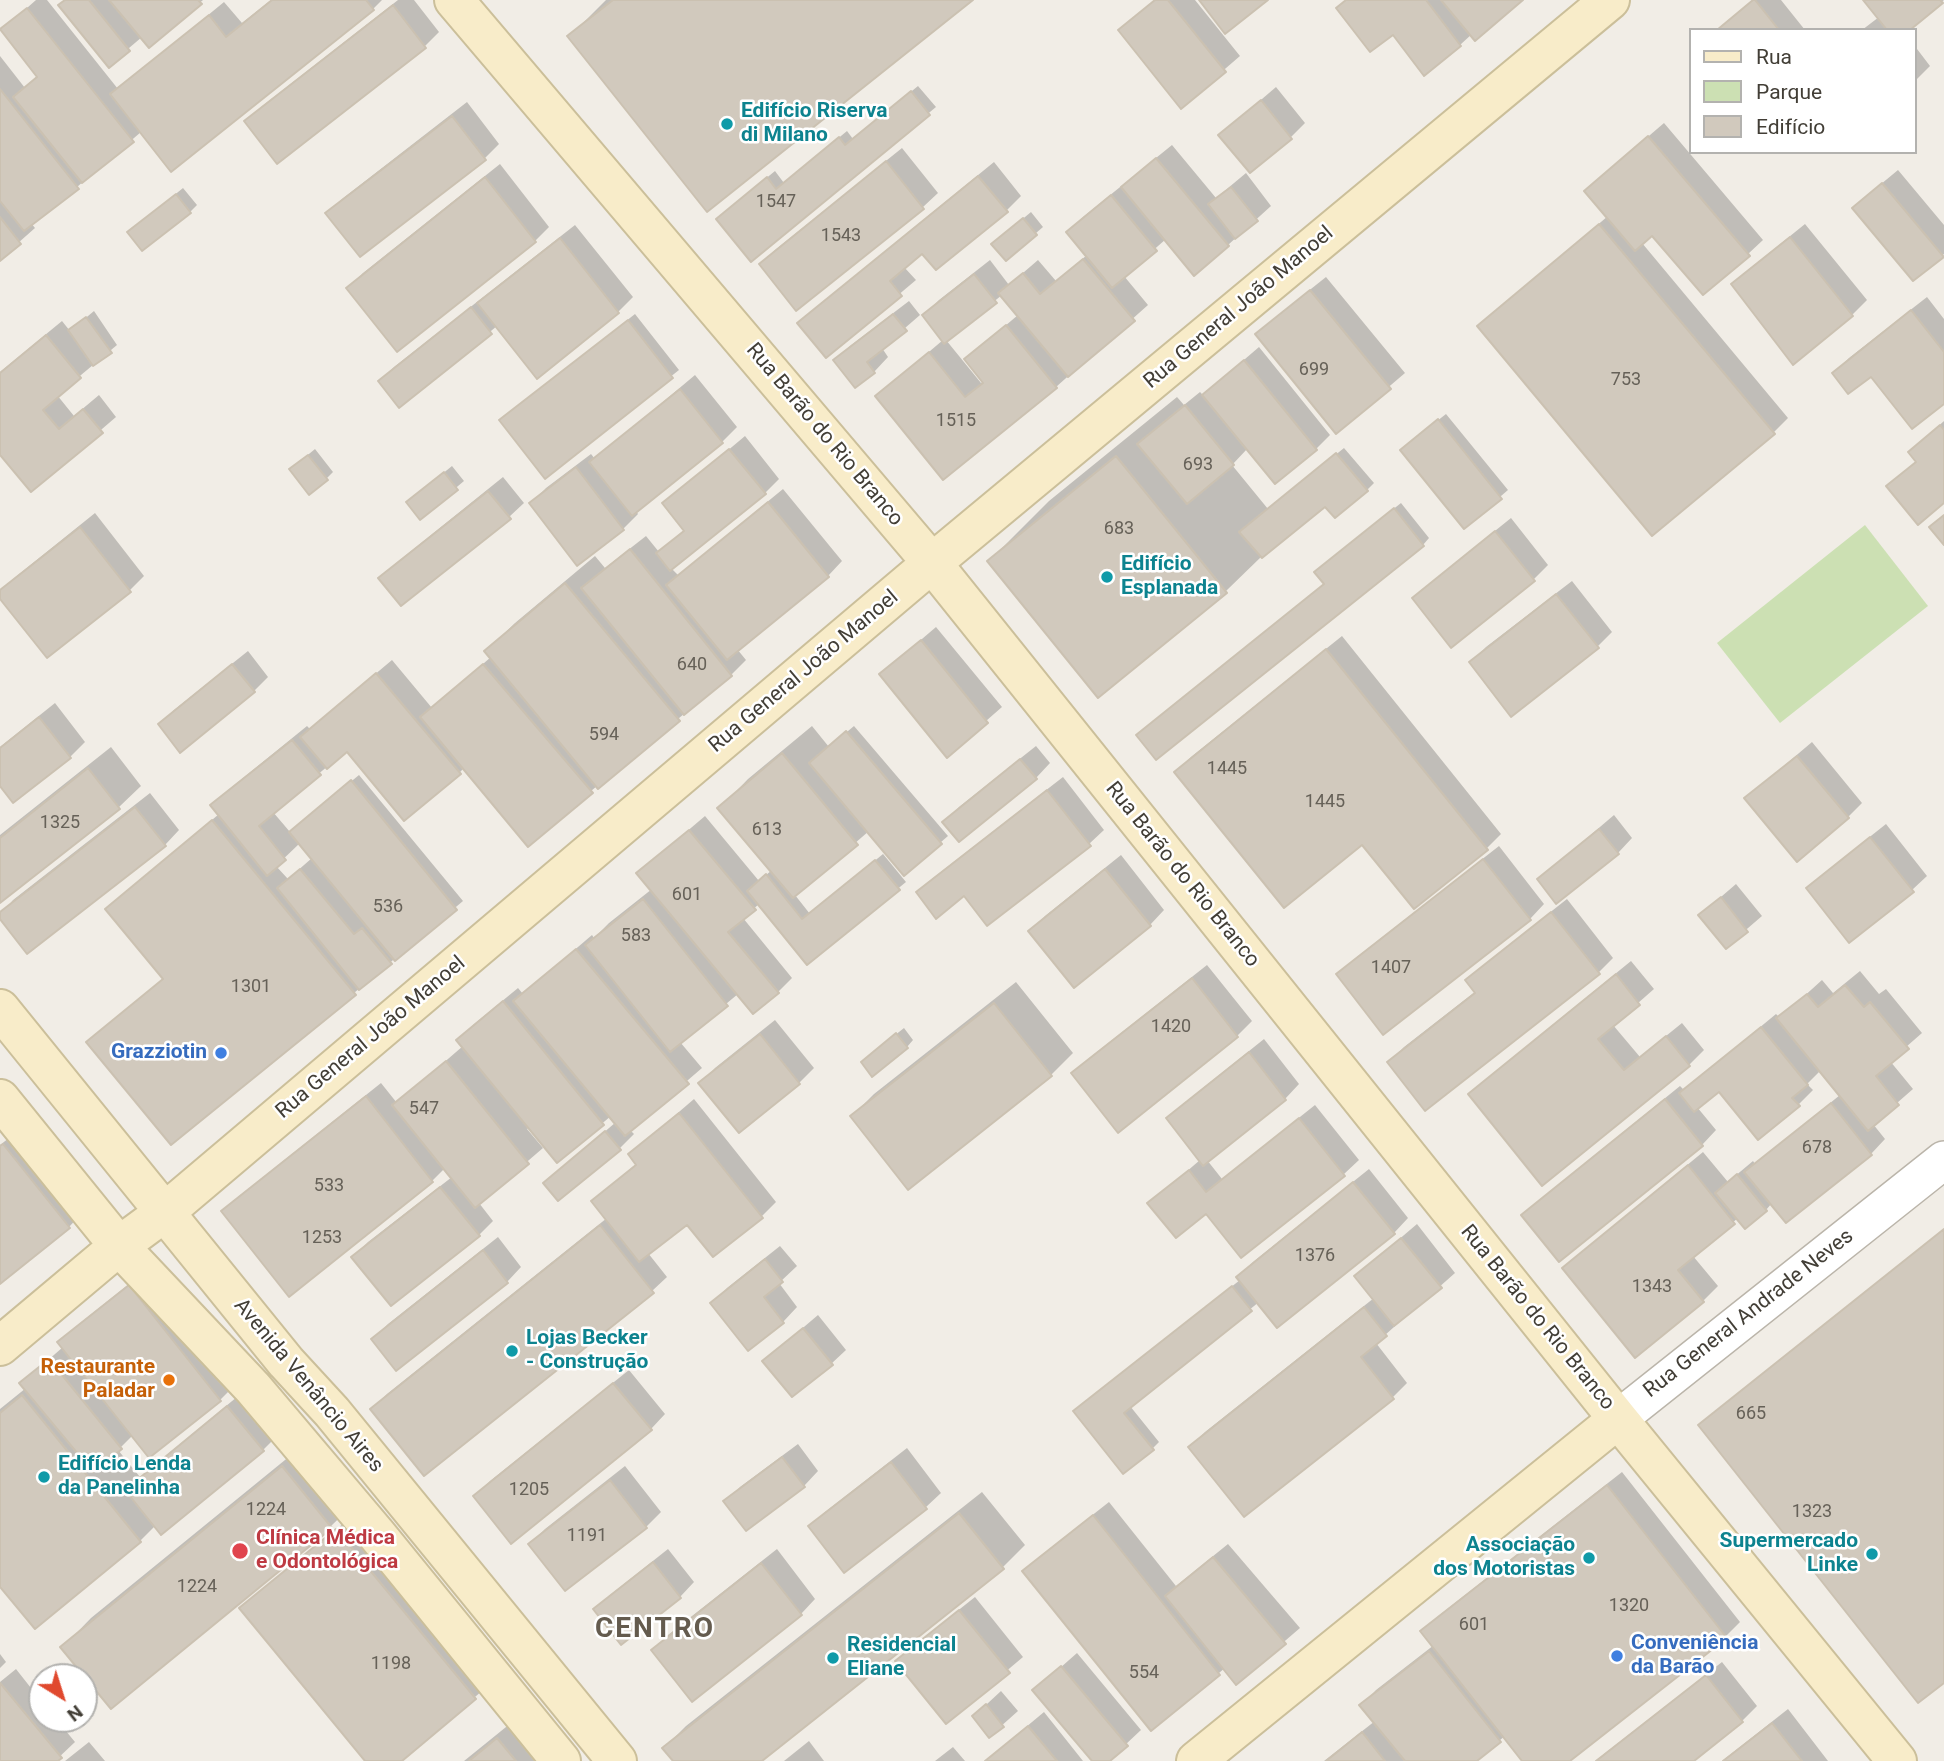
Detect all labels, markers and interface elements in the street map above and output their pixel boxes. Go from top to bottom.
legend [1688,28,1916,154]
text: Rua [1756,45,1792,69]
text: Parque [1756,80,1822,104]
place label: Edifício Riserva di Milano [741,99,888,149]
text: Edifício [1756,115,1825,139]
marker: Edifício Riserva di Milano [719,116,735,132]
house number: 1547 [756,191,796,213]
street label: Rua General João Manoel [1139,221,1339,395]
house number: 1543 [821,225,861,247]
street label: Rua Barão do Rio Branco [740,338,908,532]
house number: 699 [1299,359,1329,381]
house number: 753 [1611,369,1641,391]
house number: 1515 [936,410,976,432]
house number: 693 [1183,454,1213,476]
house number: 683 [1104,518,1134,540]
place label: Edifício Esplanada [1121,552,1218,602]
marker: Edifício Esplanada [1099,569,1115,585]
street label: Rua General João Manoel [704,585,904,759]
house number: 640 [677,654,707,676]
house number: 594 [589,724,619,746]
house number: 1445 [1207,758,1247,780]
street label: Rua Barão do Rio Branco [1100,777,1264,973]
house number: 1445 [1305,791,1345,813]
house number: 1325 [40,812,80,834]
house number: 613 [752,819,782,841]
house number: 601 [672,884,702,906]
house number: 536 [373,896,403,918]
house number: 583 [621,925,651,947]
street label: Rua General João Manoel [271,951,471,1125]
house number: 1407 [1371,957,1411,979]
house number: 1301 [231,976,271,998]
house number: 1420 [1151,1016,1191,1038]
place label: Grazziotin [111,1040,207,1066]
marker: Grazziotin [213,1045,229,1061]
house number: 547 [409,1098,439,1120]
house number: 678 [1802,1137,1832,1159]
house number: 533 [314,1175,344,1197]
street label: Rua Barão do Rio Branco [1455,1220,1619,1416]
street label: Rua General Andrade Neves [1639,1224,1859,1404]
house number: 1253 [302,1227,342,1249]
house number: 1376 [1295,1245,1335,1267]
house number: 1343 [1632,1276,1672,1298]
street label: Avenida Venâncio Aires [228,1294,388,1478]
place label: Lojas Becker - Construção [526,1326,648,1376]
marker: Lojas Becker - Construção [504,1343,520,1359]
place label: Restaurante Paladar [41,1355,155,1405]
marker: Restaurante Paladar [161,1372,177,1388]
house number: 665 [1736,1403,1766,1425]
place label: Edifício Lenda da Panelinha [58,1452,191,1502]
marker: Edifício Lenda da Panelinha [36,1469,52,1485]
house number: 1205 [509,1479,549,1501]
house number: 1224 [246,1499,286,1521]
house number: 1323 [1792,1501,1832,1523]
house number: 1191 [567,1525,607,1547]
place label: Clínica Médica e Odontológica [256,1526,398,1576]
place label: Supermercado Linke [1720,1529,1858,1579]
place label: Associação dos Motoristas [1433,1533,1575,1583]
marker: Clínica Médica e Odontológica [230,1541,250,1561]
marker: Supermercado Linke [1864,1546,1880,1562]
marker: Associação dos Motoristas [1581,1550,1597,1566]
house number: 1224 [177,1576,217,1598]
house number: 1320 [1609,1595,1649,1617]
district label: CENTRO [596,1613,714,1647]
house number: 601 [1459,1614,1489,1636]
place label: Conveniência da Barão [1631,1631,1758,1681]
place label: Residencial Eliane [847,1633,956,1683]
marker: Conveniência da Barão [1609,1648,1625,1664]
marker: Residencial Eliane [825,1650,841,1666]
house number: 1198 [371,1653,411,1675]
house number: 554 [1129,1662,1159,1684]
north arrow [28,1663,98,1733]
text: N [63,1700,87,1727]

